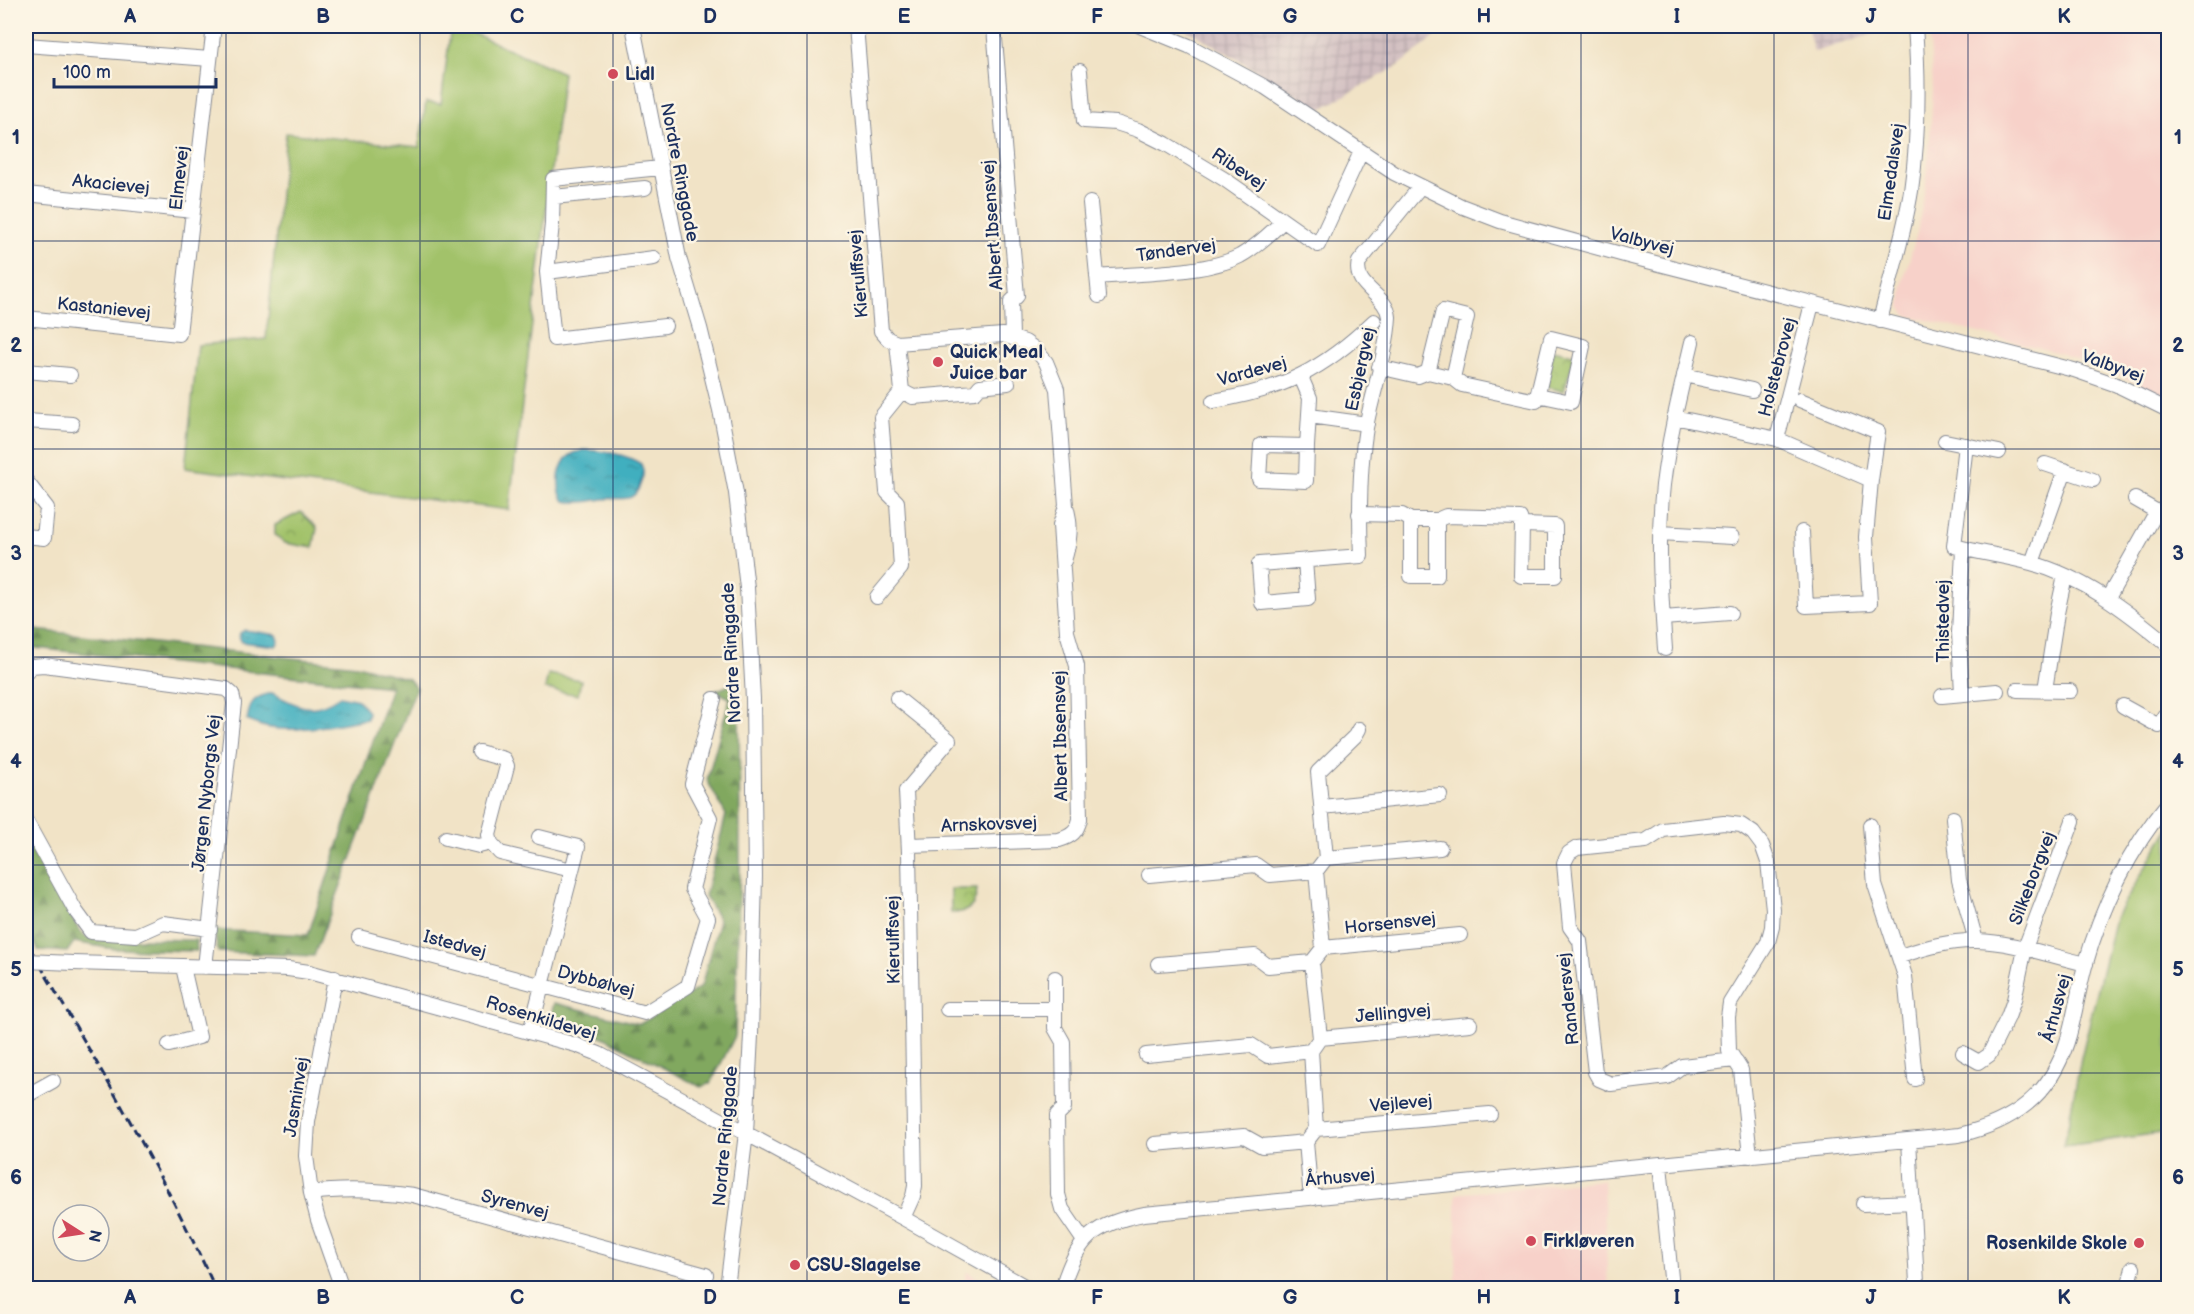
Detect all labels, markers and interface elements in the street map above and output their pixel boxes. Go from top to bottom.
text: A [123,5,137,29]
text: B [316,5,330,29]
text: C [510,5,524,29]
text: D [703,5,717,29]
text: E [898,5,911,29]
text: F [1091,5,1103,29]
text: G [1283,5,1298,29]
text: H [1477,5,1491,29]
text: I [1674,5,1680,29]
text: J [1866,5,1878,29]
text: K [2057,5,2071,29]
scale bar [54,51,216,89]
text: 100 m [63,62,111,83]
place label: Lidl [625,64,655,85]
marker: Lidl [606,67,620,81]
street label: Nordre Ringgade [656,101,703,244]
street label: Elmedalsvej [1874,122,1909,222]
text: 1 [12,126,20,150]
text: 1 [2174,126,2182,150]
street label: Ribevej [1208,144,1270,195]
street label: Elmevej [166,145,193,211]
street label: Albert Ibsensvej [977,159,1008,291]
street label: Akacievej [71,170,151,199]
street label: Valbyvej [1607,223,1676,260]
street label: Kierulffsvej [844,229,873,319]
street label: Tøndervej [1135,235,1217,266]
street label: Kastanievej [56,293,152,324]
street label: Holstebrovej [1754,315,1801,419]
street label: Esbjergvej [1341,325,1380,413]
text: 2 [10,334,22,358]
text: 2 [2172,334,2184,358]
place label: Quick Meal Juice bar [950,342,1043,384]
street label: Valbyvej [2078,345,2147,388]
street label: Vardevej [1215,352,1289,391]
marker: Quick Meal Juice bar [931,355,945,369]
text: 3 [10,542,22,566]
text: 3 [2172,542,2184,566]
street label: Thistedvej [1933,580,1954,662]
street label: Nordre Ringgade [717,582,746,724]
street label: Albert Ibsensvej [1049,670,1072,802]
street label: Jørgen Nyborgs Vej [188,713,225,873]
text: 4 [10,750,22,774]
text: 4 [2172,750,2184,774]
street label: Arnskovsvej [941,812,1037,837]
street label: Silkeborgvej [2005,828,2060,928]
street label: Kierulffsvej [882,895,905,984]
street label: Horsensvej [1343,908,1437,939]
street label: Istedvej [421,926,488,963]
street label: Randersvej [1553,952,1584,1046]
text: 5 [10,958,22,982]
text: 5 [2172,958,2184,982]
street label: Dybbølvej [555,961,637,1002]
street label: Århusvej [2036,971,2076,1045]
street label: Rosenkildevej [483,992,598,1045]
street label: Jellingvej [1354,1000,1432,1027]
street label: Jasminvej [280,1056,313,1139]
street label: Nordre Ringgade [709,1065,742,1207]
street label: Vejlevej [1369,1090,1433,1117]
street label: Århusvej [1304,1163,1376,1191]
text: 6 [10,1166,22,1190]
text: 6 [2172,1166,2184,1190]
street label: Syrenvej [479,1185,551,1224]
north arrow [51,1203,111,1263]
text: N [84,1228,105,1244]
place label: Firkløveren [1543,1231,1634,1252]
place label: Rosenkilde Skole [1986,1233,2127,1254]
marker: Firkløveren [1524,1234,1538,1248]
marker: Rosenkilde Skole [2132,1236,2146,1250]
place label: CSU-Slagelse [807,1255,921,1276]
marker: CSU-Slagelse [788,1258,802,1272]
text: A [123,1286,137,1310]
text: B [316,1286,330,1310]
text: C [510,1286,524,1310]
text: D [703,1286,717,1310]
text: E [898,1286,911,1310]
text: F [1091,1286,1103,1310]
text: G [1283,1286,1298,1310]
text: H [1477,1286,1491,1310]
text: I [1674,1286,1680,1310]
text: J [1866,1286,1878,1310]
text: K [2057,1286,2071,1310]

